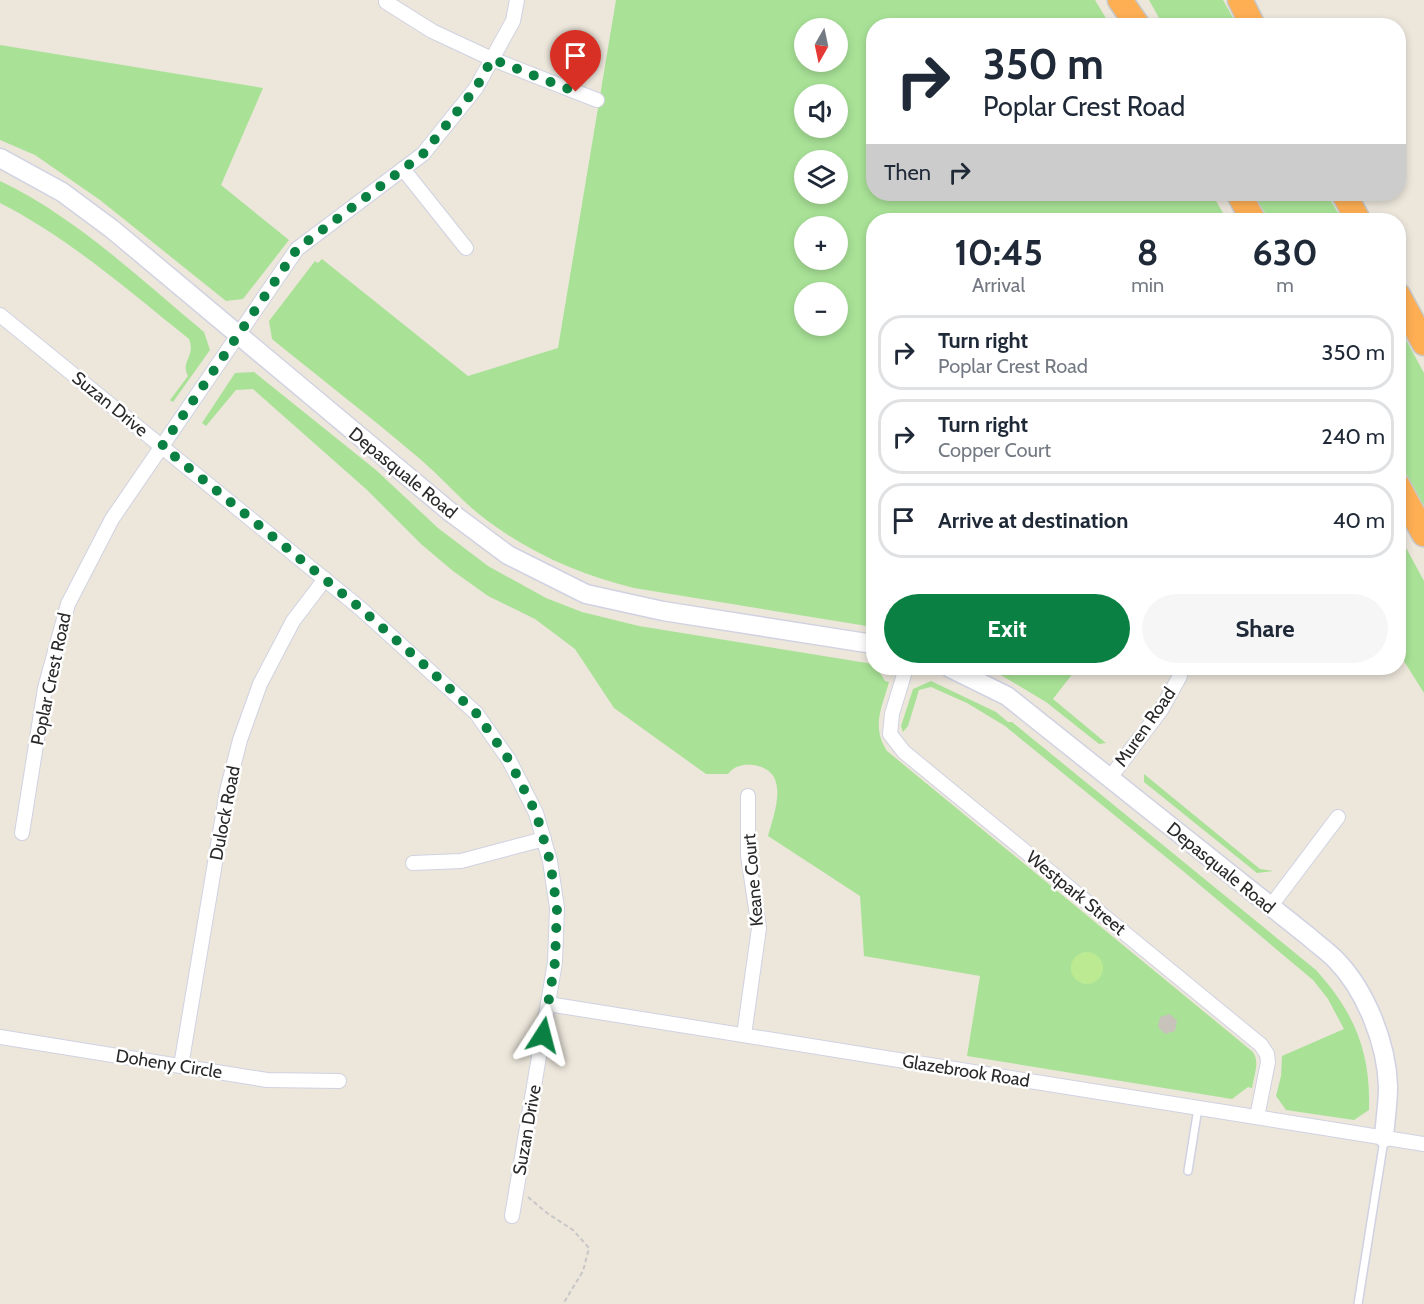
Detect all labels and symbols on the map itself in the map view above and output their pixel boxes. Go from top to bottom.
north arrow [794,18,848,72]
pin [550,30,601,92]
street label: Suzan Drive [68,367,152,441]
street label: Depasquale Road [344,423,462,523]
street label: Poplar Crest Road [26,611,76,747]
street label: Muren Road [1110,683,1180,771]
street label: Dulock Road [205,764,245,862]
street label: Depasquale Road [1162,818,1280,918]
street label: Keane Court [738,833,768,927]
street label: Westpark Street [1022,846,1130,940]
position arrow [511,1003,575,1067]
street label: Doheny Circle [114,1045,224,1083]
street label: Glazebrook Road [901,1050,1031,1092]
street label: Suzan Drive [508,1083,546,1177]

